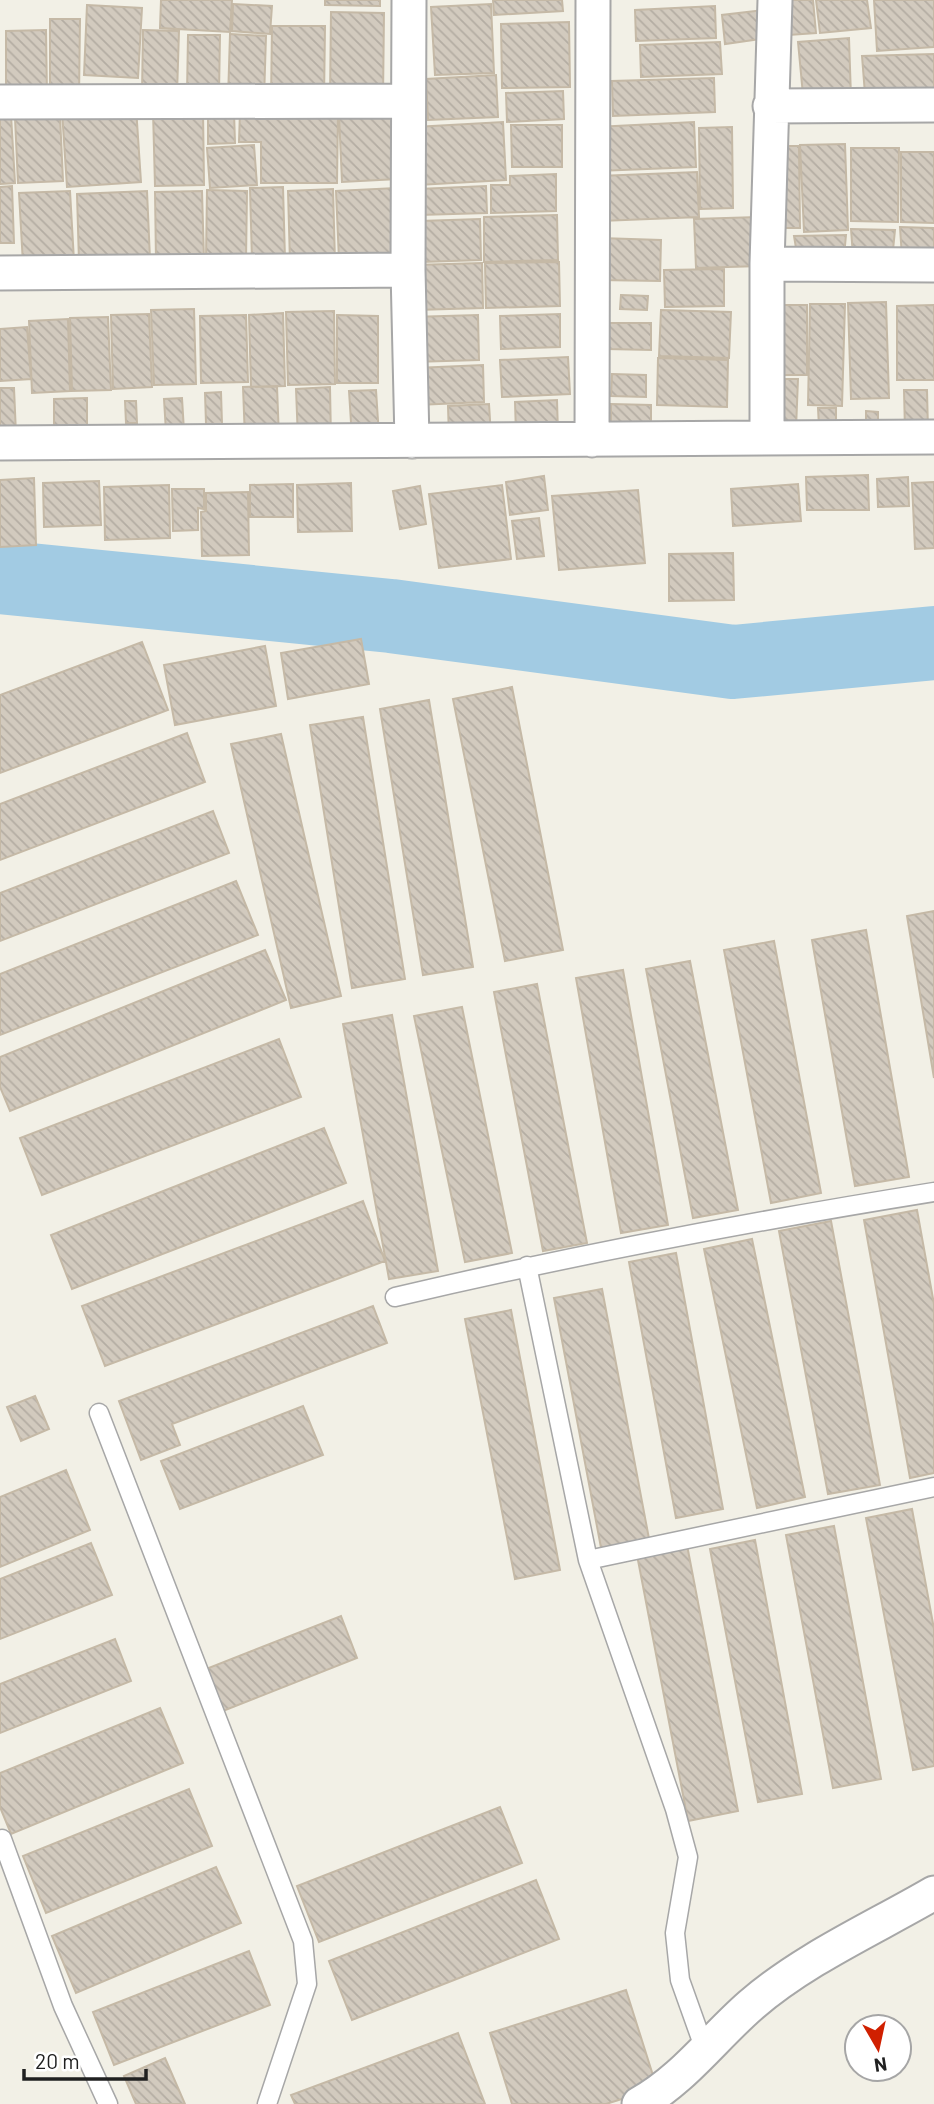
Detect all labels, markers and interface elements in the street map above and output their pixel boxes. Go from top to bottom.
north arrow [843,2013,913,2083]
scale bar [24,2038,147,2082]
text: 20 m [35,2048,80,2073]
text: N [873,2053,889,2078]

